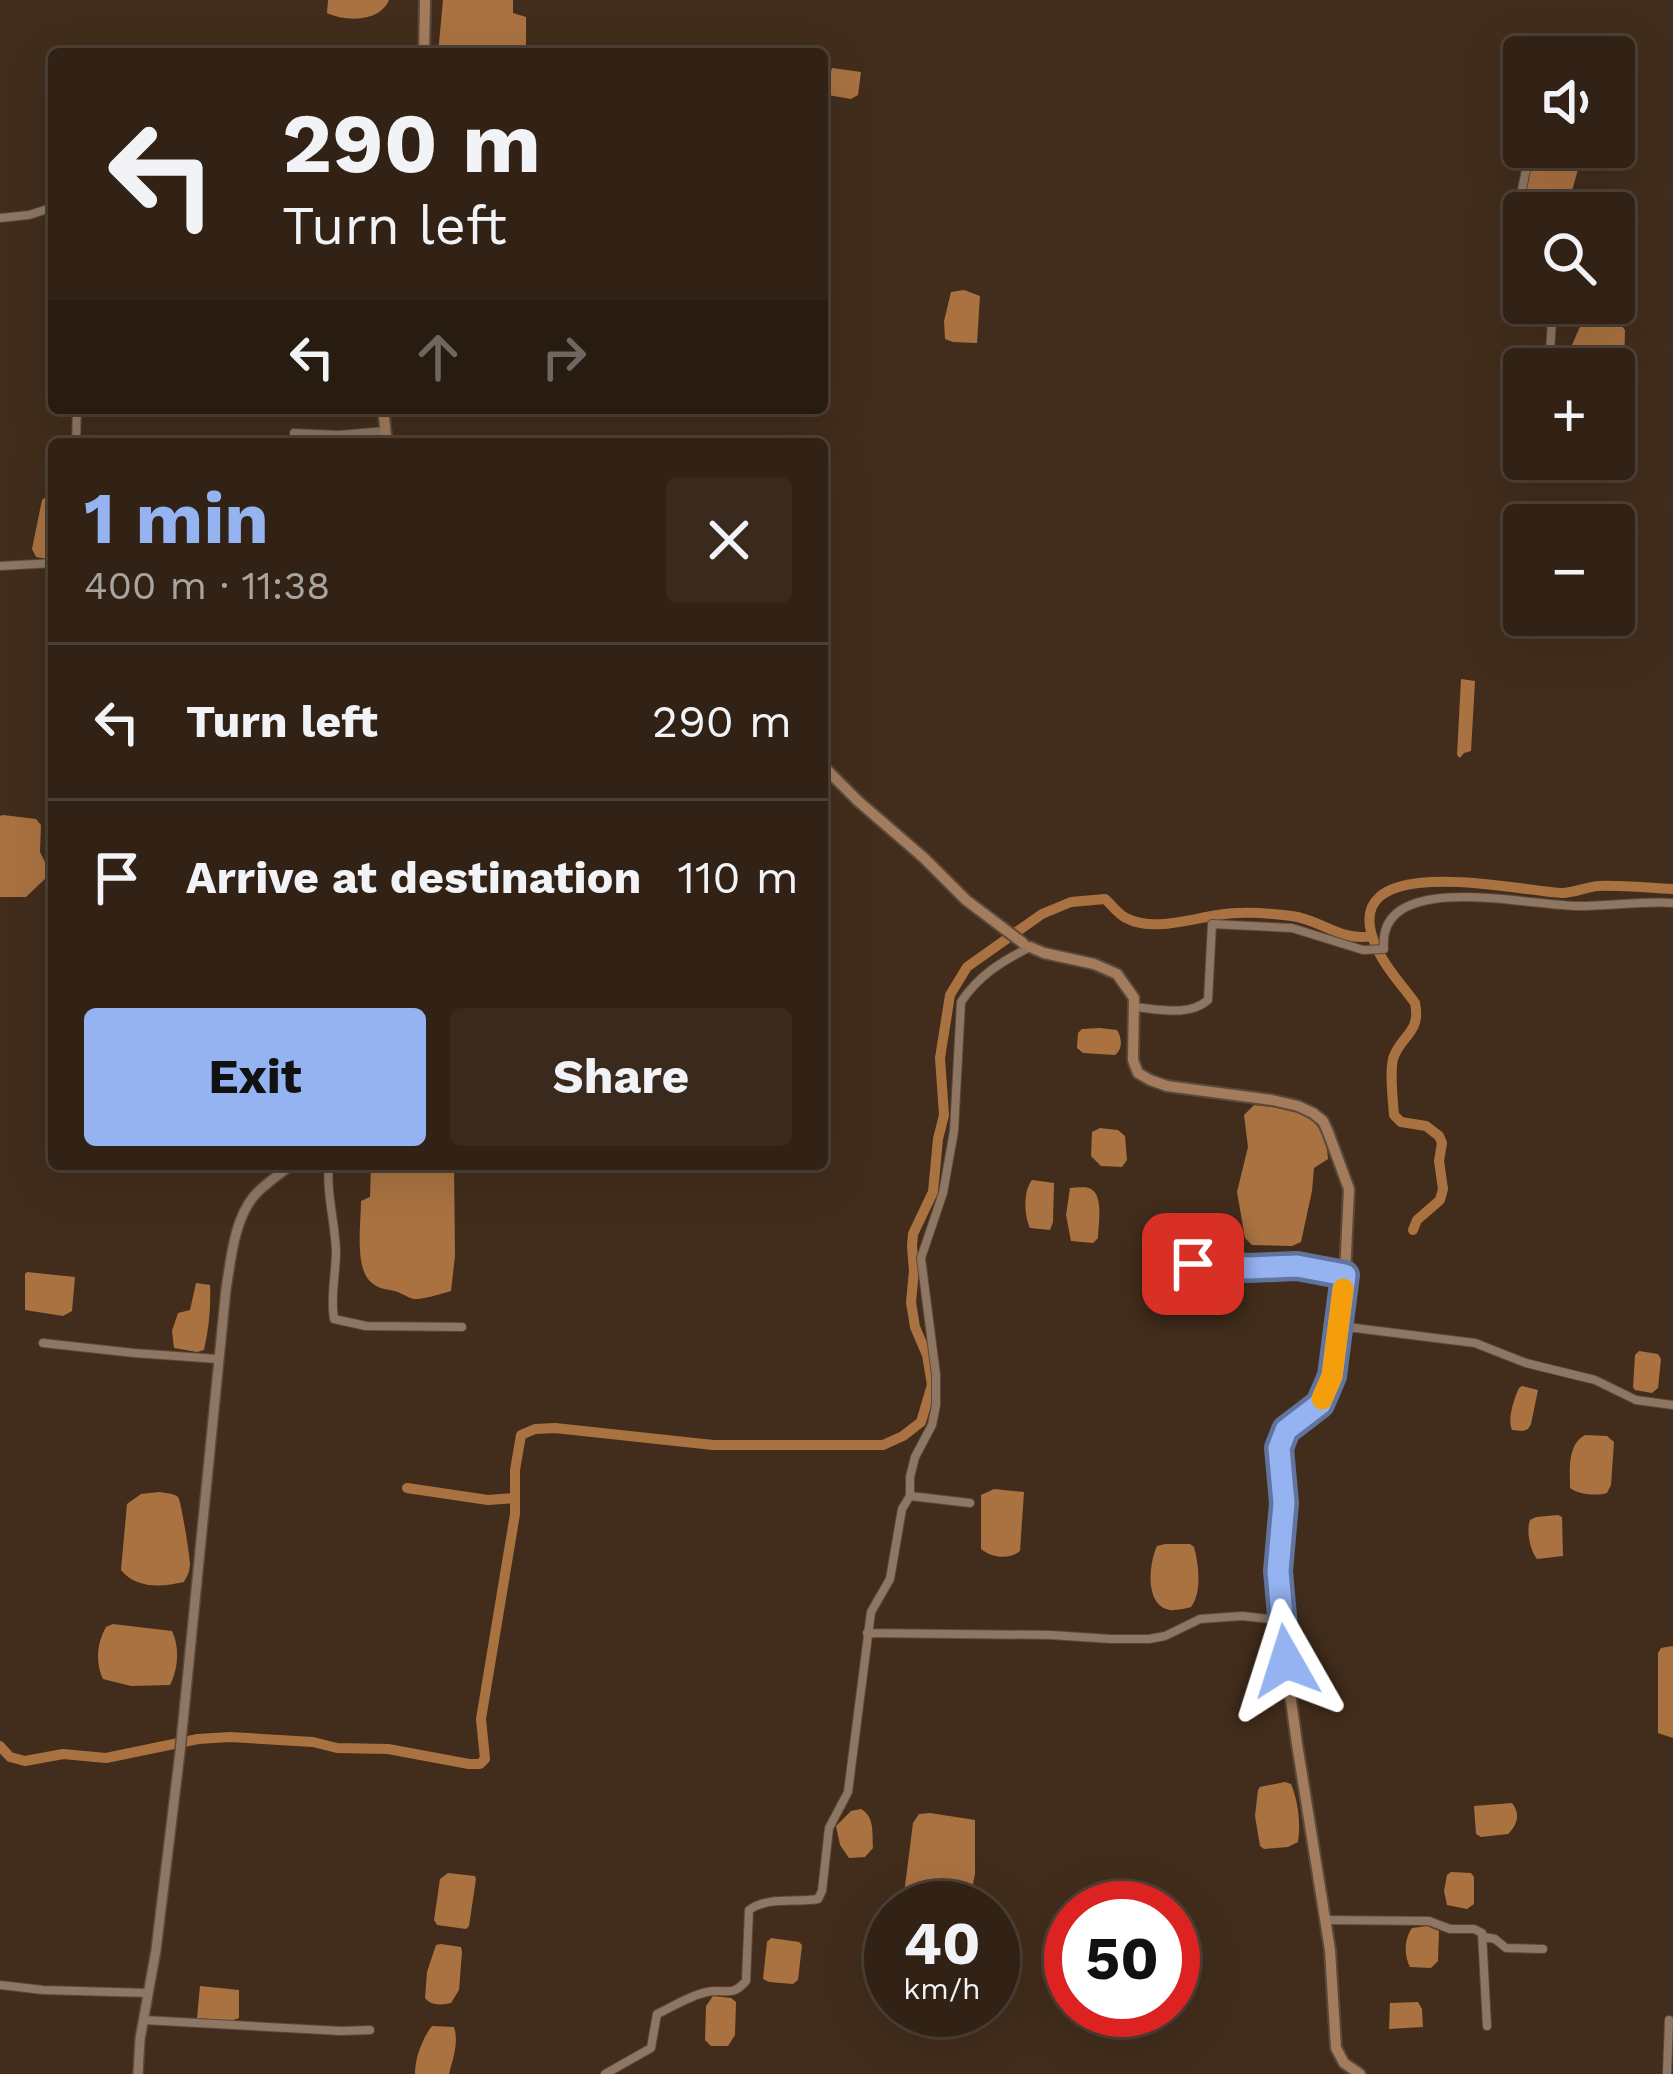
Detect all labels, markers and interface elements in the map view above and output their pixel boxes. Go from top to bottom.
map controls [1503,36,1635,636]
button: sound [1503,36,1635,168]
text: 290 m [282,94,541,192]
icon: left [84,96,240,252]
button: search [1503,192,1635,324]
text: Turn left [282,194,507,257]
icon: left [279,324,345,390]
icon: ahead [405,324,471,390]
icon: right [531,324,597,390]
button: + [1503,348,1635,480]
text: 1 min [84,476,269,560]
button: close [666,477,792,603]
button: − [1503,504,1635,636]
text: 400 m · 11:38 [84,563,330,608]
icon: left [84,689,150,755]
text: Turn left [186,695,378,748]
text: 290 m [652,695,792,748]
icon: arrive [84,845,150,911]
text: Arrive at destination [186,851,641,904]
text: 110 m [677,851,799,904]
button: Exit [84,1008,426,1146]
button: Share [450,1008,792,1146]
pin [1142,1213,1244,1315]
icon: arrive [1160,1231,1226,1297]
position arrow [1223,1598,1349,1724]
speed limit sign: 50 [1044,1881,1200,2037]
text: 40 [903,1908,981,1979]
text: km/h [903,1971,981,2006]

